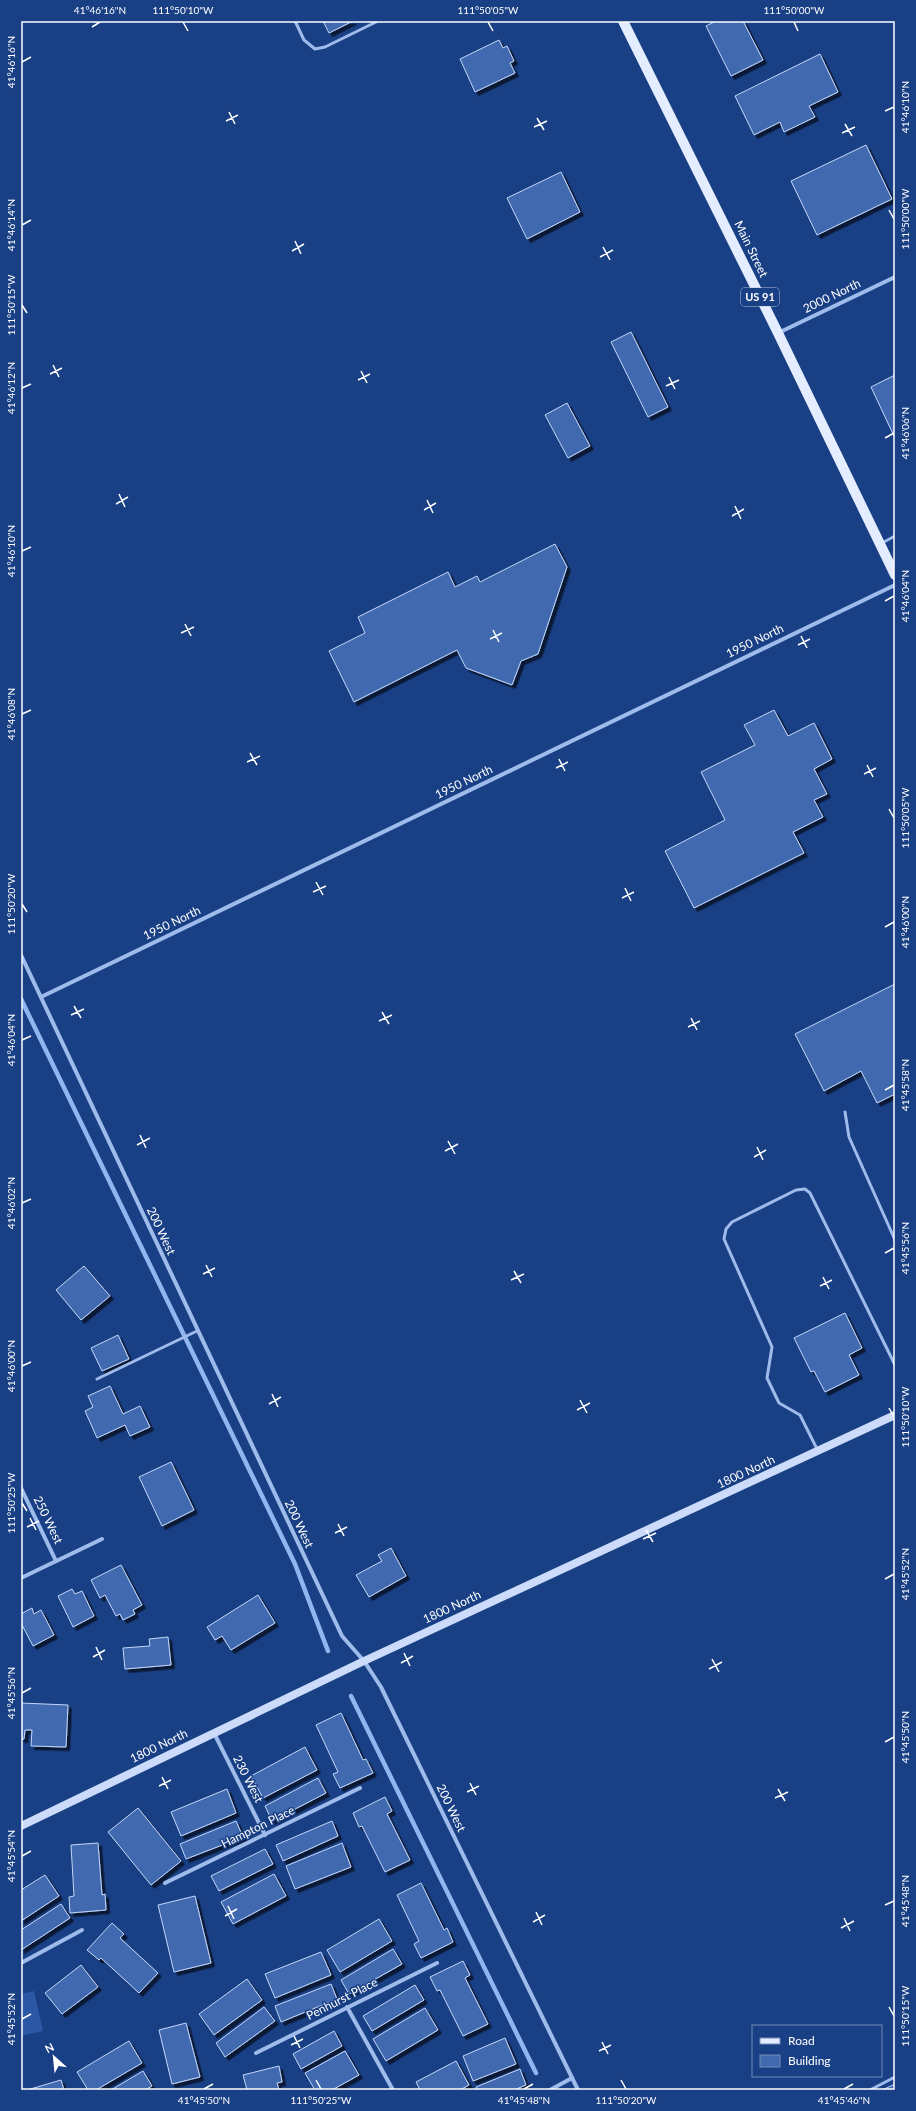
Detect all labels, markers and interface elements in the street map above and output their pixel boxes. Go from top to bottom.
text: 41°46'16"N [74,4,126,16]
text: 111°50'10"W [153,4,214,16]
text: 111°50'05"W [458,4,519,16]
text: 111°50'00"W [764,4,825,16]
text: 41°46'16"N [5,36,17,88]
text: 41°46'10"N [899,81,911,133]
text: 111°50'00"W [899,188,911,249]
text: 41°46'14"N [5,199,17,251]
street label: Main Street [731,218,772,280]
text: 111°50'15"W [5,274,17,335]
street label: 2000 North [801,275,863,316]
road number: US 91 [741,288,779,306]
text: 41°46'12"N [5,362,17,414]
text: 41°46'06"N [899,407,911,459]
text: 41°46'10"N [5,525,17,577]
text: 41°46'04"N [899,570,911,622]
street label: 1950 North [724,620,786,661]
text: 41°46'08"N [5,688,17,740]
street label: 1950 North [433,761,495,802]
text: 111°50'05"W [899,787,911,848]
text: 111°50'20"W [5,873,17,934]
text: 41°46'00"N [899,896,911,948]
street label: 1950 North [141,902,203,943]
text: 41°46'04"N [5,1014,17,1066]
text: 41°45'58"N [899,1059,911,1111]
text: 41°46'02"N [5,1177,17,1229]
street label: 200 West [144,1204,179,1258]
text: 41°45'56"N [899,1222,911,1274]
text: 41°46'00"N [5,1340,17,1392]
text: 111°50'10"W [899,1386,911,1447]
street label: 1800 North [714,1452,777,1491]
text: 111°50'25"W [5,1472,17,1533]
street label: 250 West [30,1493,67,1547]
street label: 200 West [282,1497,317,1551]
text: 41°45'52"N [899,1548,911,1600]
street label: 1800 North [420,1587,483,1626]
text: 41°45'56"N [5,1667,17,1719]
text: 41°45'50"N [899,1711,911,1763]
street label: 1800 North [128,1725,190,1766]
street label: 230 West [230,1752,267,1806]
street label: 200 West [433,1781,470,1835]
street label: Hampton Place [218,1802,297,1851]
text: 41°45'54"N [5,1830,17,1882]
text: 41°45'48"N [899,1875,911,1927]
street label: Penhurst Place [304,1974,380,2023]
text: 111°50'15"W [899,1985,911,2046]
text: 41°45'52"N [5,1993,17,2045]
legend [752,2025,882,2077]
text: Road [788,2033,815,2048]
north arrow [34,2037,74,2077]
text: N [43,2040,56,2055]
text: Building [788,2053,831,2068]
text: 41°45'50"N [178,2094,230,2106]
text: 111°50'25"W [291,2094,352,2106]
text: 41°45'48"N [498,2094,550,2106]
text: 111°50'20"W [596,2094,657,2106]
text: 41°45'46"N [818,2094,870,2106]

